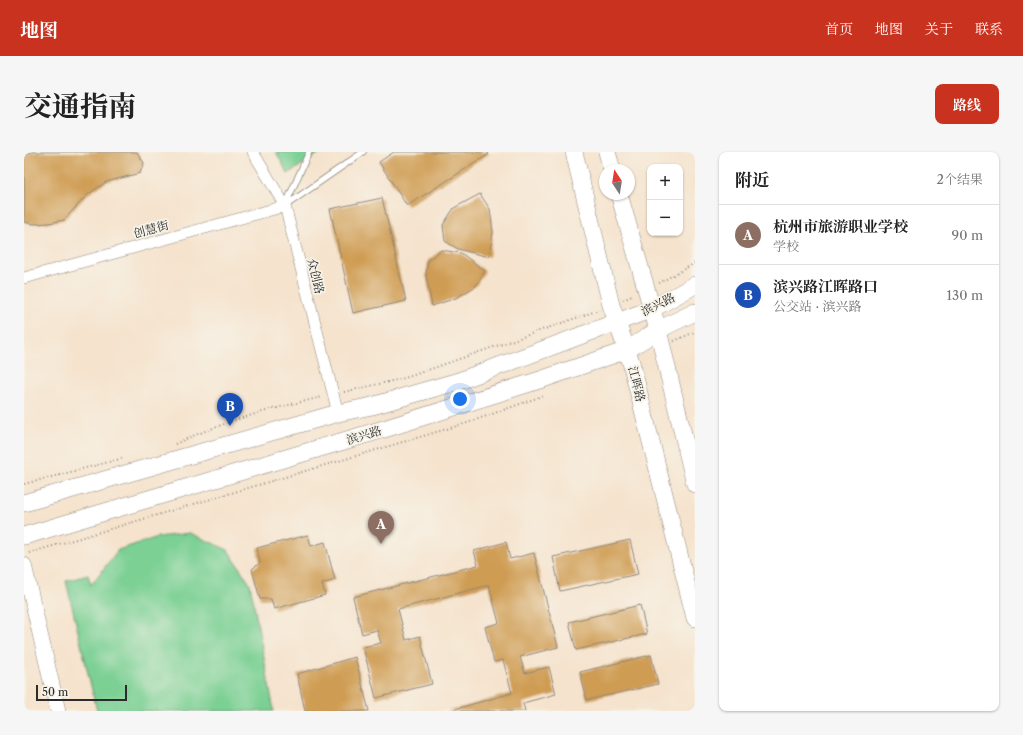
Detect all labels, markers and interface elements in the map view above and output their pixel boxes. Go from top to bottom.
text: 地图 [20,19,58,42]
text: 首页 [825,20,853,38]
text: 地图 [875,20,903,38]
text: 关于 [925,20,953,38]
text: 联系 [975,20,1003,38]
button: 路线 [935,84,999,124]
text: 交通指南 [24,89,136,123]
north arrow [599,164,635,200]
map controls [647,164,683,236]
button: + [647,164,683,200]
text: 附近 [735,170,769,190]
text: 2个结果 [937,171,983,187]
button: − [647,200,683,236]
street label: 创慧街 [132,217,171,241]
text: 杭州市旅游职业学校 [773,217,908,236]
text: A [743,227,753,243]
text: 90 m [952,227,983,243]
text: 学校 [773,238,799,254]
street label: 众创路 [304,257,328,295]
text: 滨兴路江晖路口 [773,277,878,296]
text: B [743,287,753,303]
text: 130 m [947,287,983,303]
street label: 滨兴路 [639,289,677,319]
text: 公交站 · 滨兴路 [773,298,862,314]
street label: 江晖路 [625,365,649,403]
your location [450,389,470,409]
pin: B [217,393,243,426]
street label: 滨兴路 [345,423,383,447]
pin: A [368,511,394,544]
scale bar [36,683,127,702]
text: 50 m [42,685,68,699]

